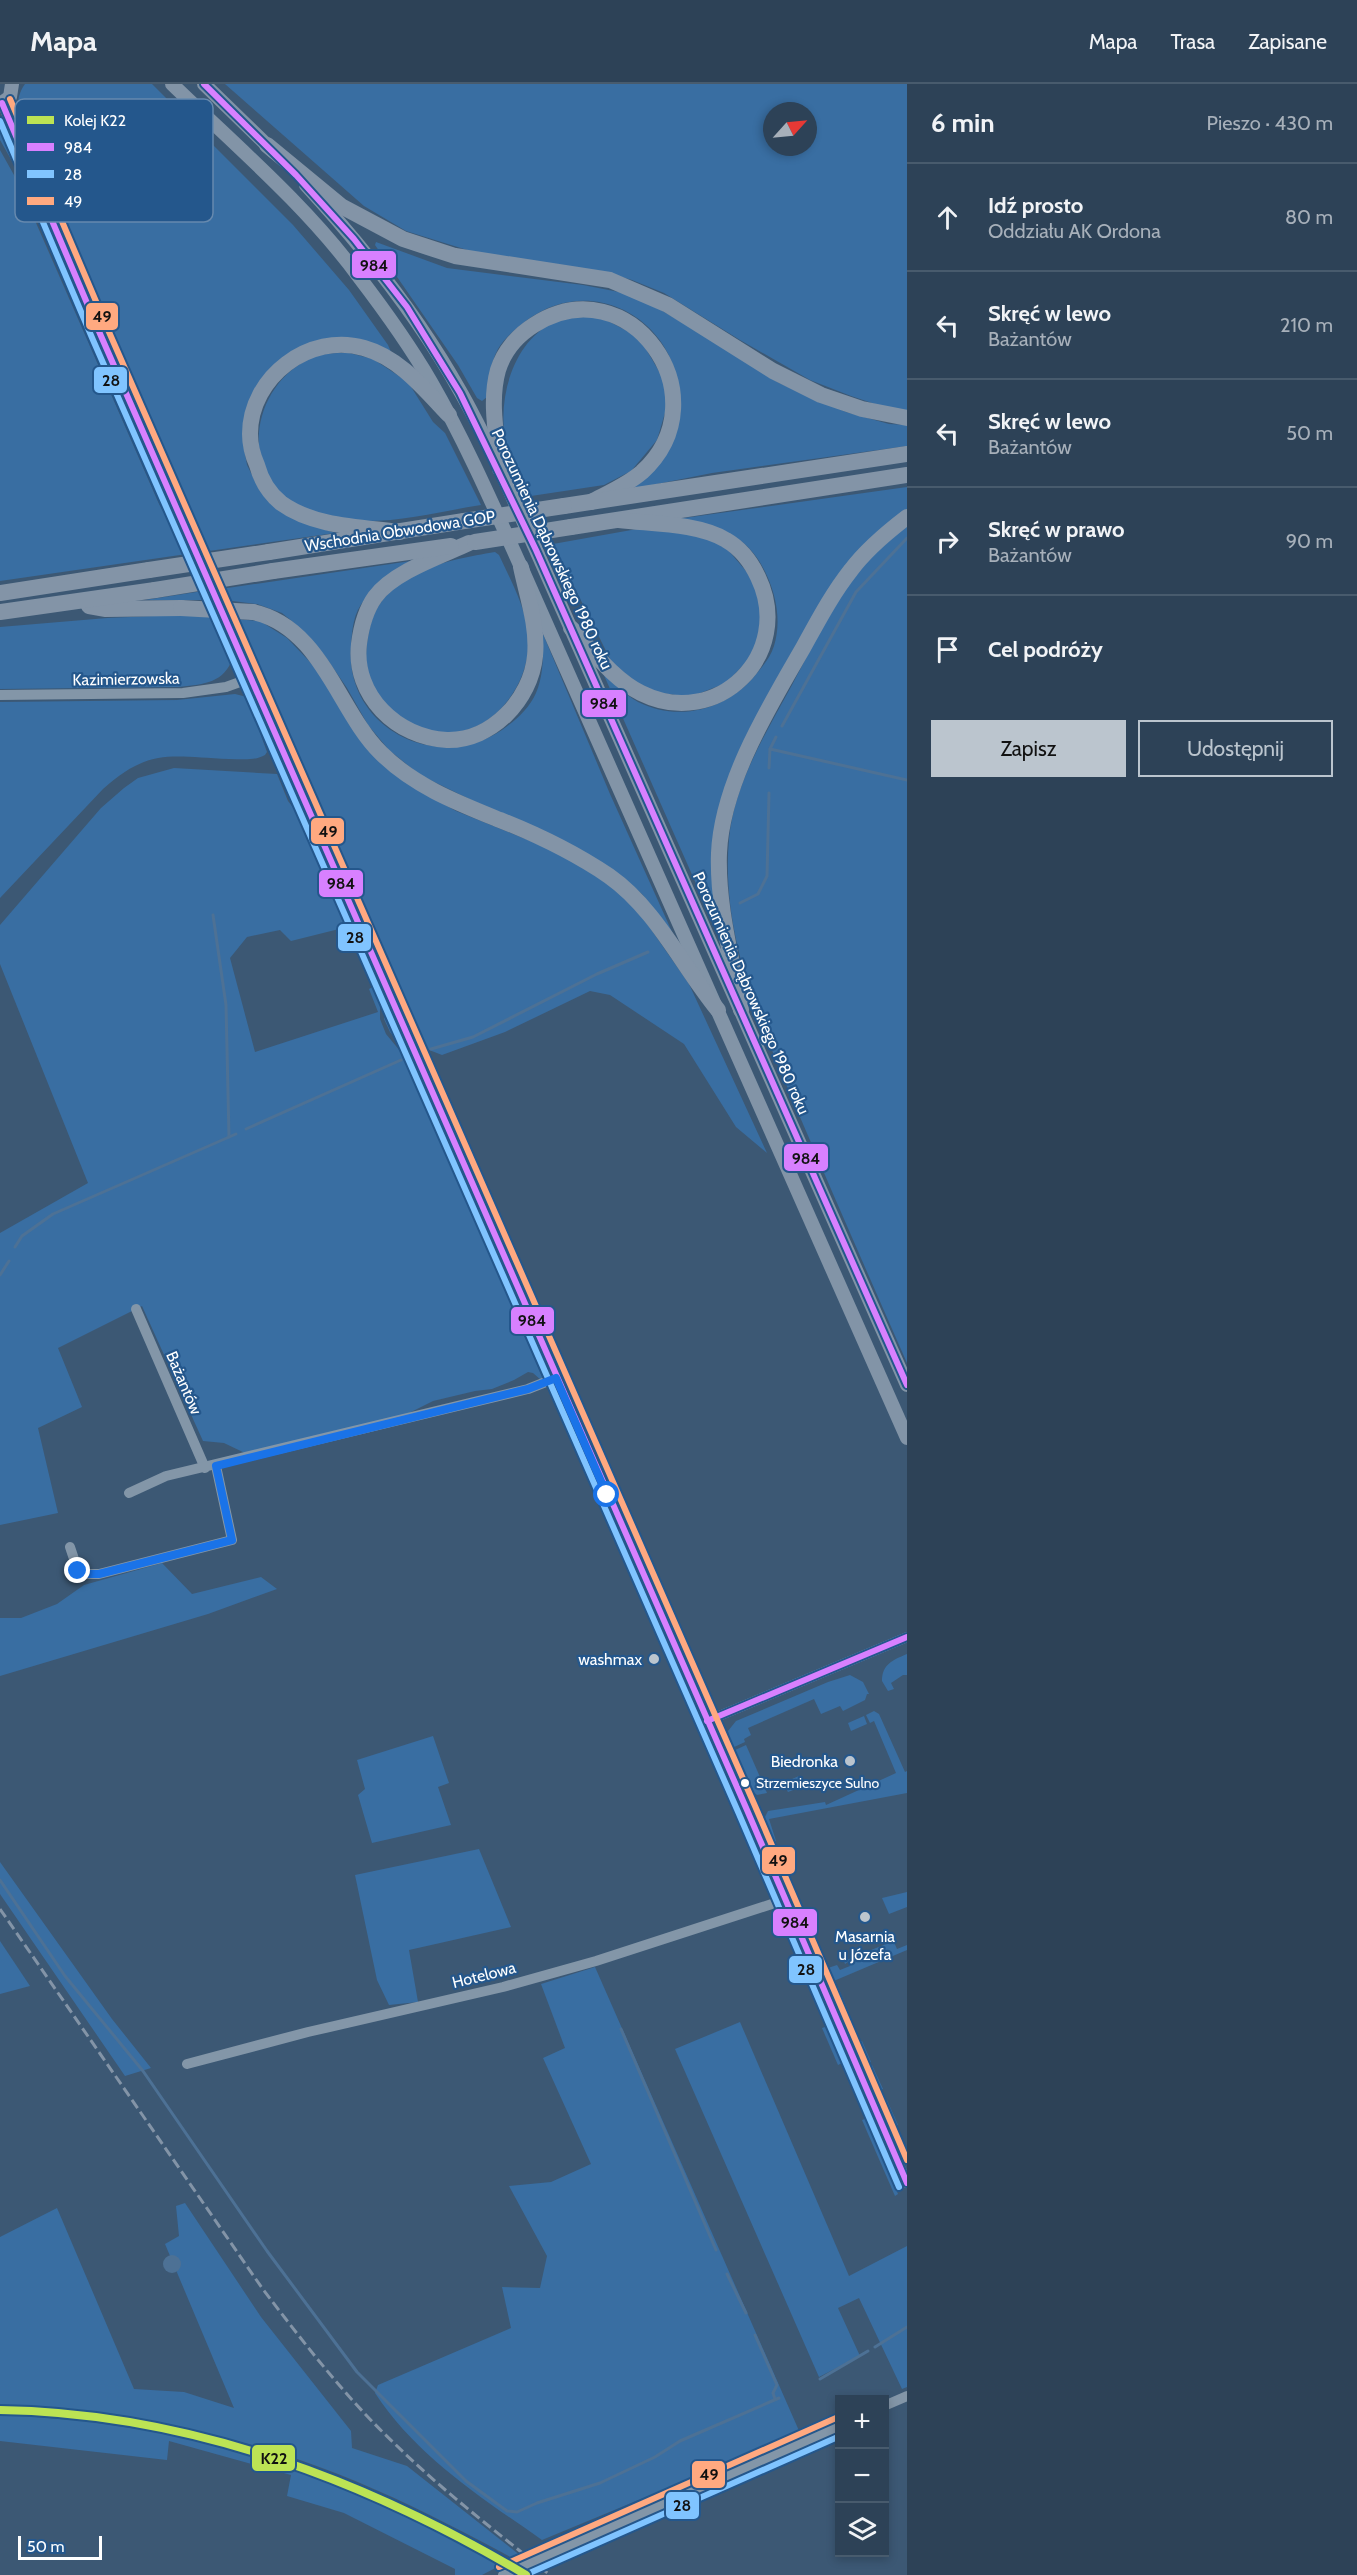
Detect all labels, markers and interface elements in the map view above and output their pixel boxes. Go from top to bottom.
text: Mapa [30,24,97,58]
text: Mapa [1089,29,1137,54]
text: Trasa [1170,29,1215,54]
text: Zapisane [1248,29,1327,54]
legend [15,99,213,222]
north arrow [763,102,817,156]
text: 6 min [931,107,995,139]
text: Kolej K22 [64,111,126,130]
text: Pieszo · 430 m [1207,111,1333,135]
text: 984 [64,138,92,157]
text: 28 [64,165,82,184]
text: 49 [64,192,82,211]
text: Idź prosto [988,192,1083,219]
icon: ahead [931,201,964,234]
text: 80 m [1285,205,1333,229]
text: Oddziału AK Ordona [988,219,1161,243]
line badge: 984 [351,250,397,279]
text: 984 [360,256,388,275]
text: Skręć w lewo [988,300,1111,327]
line badge: 49 [85,302,119,331]
text: 49 [93,307,111,326]
icon: left [931,309,964,342]
text: 210 m [1280,313,1333,337]
text: Bażantów [988,327,1072,351]
line badge: 28 [93,366,128,394]
text: 28 [102,371,120,390]
text: Skręć w lewo [988,408,1111,435]
icon: left [931,417,964,450]
text: 50 m [1286,421,1333,445]
street label: Porozumienia Dąbrowskiego 1980 roku [488,426,616,672]
text: Bażantów [988,435,1072,459]
street label: Wschodnia Obwodowa GOP [304,507,496,555]
text: Skręć w prawo [988,516,1125,543]
icon: right [931,525,964,558]
text: 90 m [1286,529,1333,553]
text: Bażantów [988,543,1072,567]
icon: arrive [931,633,964,666]
text: Cel podróży [988,636,1103,663]
street label: Kazimierzowska [72,669,180,689]
line badge: 984 [581,689,627,718]
text: 984 [590,694,618,713]
button: Zapisz [931,720,1126,777]
button: Udostępnij [1138,720,1333,777]
line badge: 49 [310,817,345,845]
text: 49 [319,822,337,841]
line badge: 984 [318,869,364,898]
street label: Porozumienia Dąbrowskiego 1980 roku [689,869,813,1117]
text: 984 [327,874,355,893]
line badge: 28 [337,923,372,952]
text: 28 [346,928,364,947]
line badge: 984 [783,1143,829,1172]
text: 984 [792,1149,820,1168]
line badge: 984 [510,1306,555,1335]
text: 984 [518,1311,546,1330]
street label: Bażantów [162,1348,206,1418]
route start [593,1481,619,1507]
route end [64,1557,90,1583]
place label: washmax [578,1650,642,1669]
marker: washmax [647,1652,661,1666]
place label: Biedronka [771,1752,838,1771]
marker: Biedronka [843,1754,857,1768]
place label: Strzemieszyce Sulno [756,1774,880,1792]
marker: Strzemieszyce Sulno [739,1777,751,1789]
line badge: 49 [761,1846,796,1875]
text: 49 [769,1851,787,1870]
line badge: 984 [772,1908,818,1937]
marker: Masarnia u Józefa [858,1910,872,1924]
text: 984 [781,1913,809,1932]
place label: Masarnia u Józefa [835,1927,895,1964]
line badge: 28 [788,1955,823,1984]
street label: Hotelowa [450,1958,518,1992]
text: 28 [797,1960,815,1979]
map controls [835,2395,889,2557]
button: + [835,2395,889,2449]
line badge: K22 [251,2444,296,2472]
text: K22 [261,2449,287,2468]
button: − [835,2449,889,2503]
line badge: 49 [691,2460,726,2489]
text: 49 [700,2465,718,2484]
line badge: 28 [665,2491,700,2520]
text: 28 [673,2496,691,2515]
button: layers [835,2503,889,2557]
scale bar [18,2533,102,2560]
text: 50 m [27,2537,64,2556]

